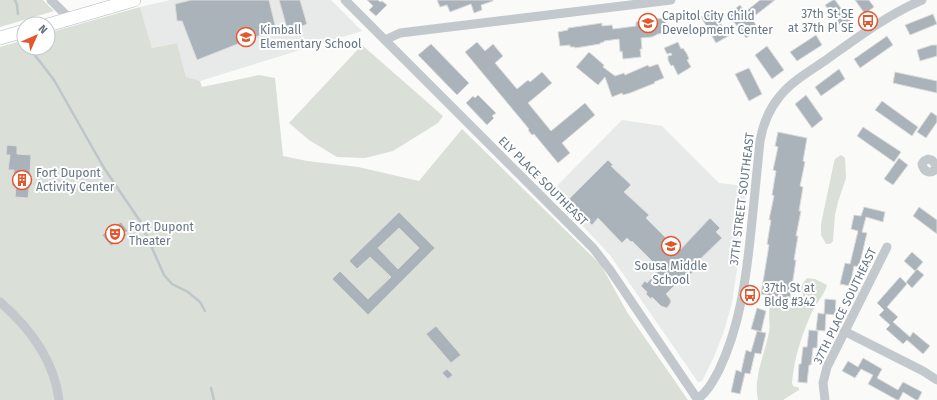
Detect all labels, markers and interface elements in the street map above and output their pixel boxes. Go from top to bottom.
place label: 37th St SE at 37th Pl SE [788,7,854,35]
place label: Capitol City Child Development Center [662,9,773,37]
bus stop icon: 37th St SE at 37th Pl SE [857,10,879,32]
school or university icon: Capitol City Child Development Center [637,12,659,34]
north arrow [16,16,56,56]
text: N [36,22,50,36]
place label: Kimball Elementary School [260,23,362,51]
school or university icon: Kimball Elementary School [235,26,257,48]
street label: 37TH STREET SOUTHEAST [727,131,757,266]
street label: ELY PLACE SOUTHEAST [496,134,591,229]
place label: Fort Dupont Activity Center [36,166,115,194]
building icon: Fort Dupont Activity Center [11,169,33,191]
place label: Fort Dupont Theater [129,220,195,248]
theatre icon: Fort Dupont Theater [104,223,126,245]
school or university icon: Sousa Middle School [660,235,682,257]
street label: 37TH PLACE SOUTHEAST [811,245,880,366]
place label: Sousa Middle School [635,259,707,287]
place label: 37th St at Bldg #342 [764,281,816,309]
bus stop icon: 37th St at Bldg #342 [739,284,761,306]

